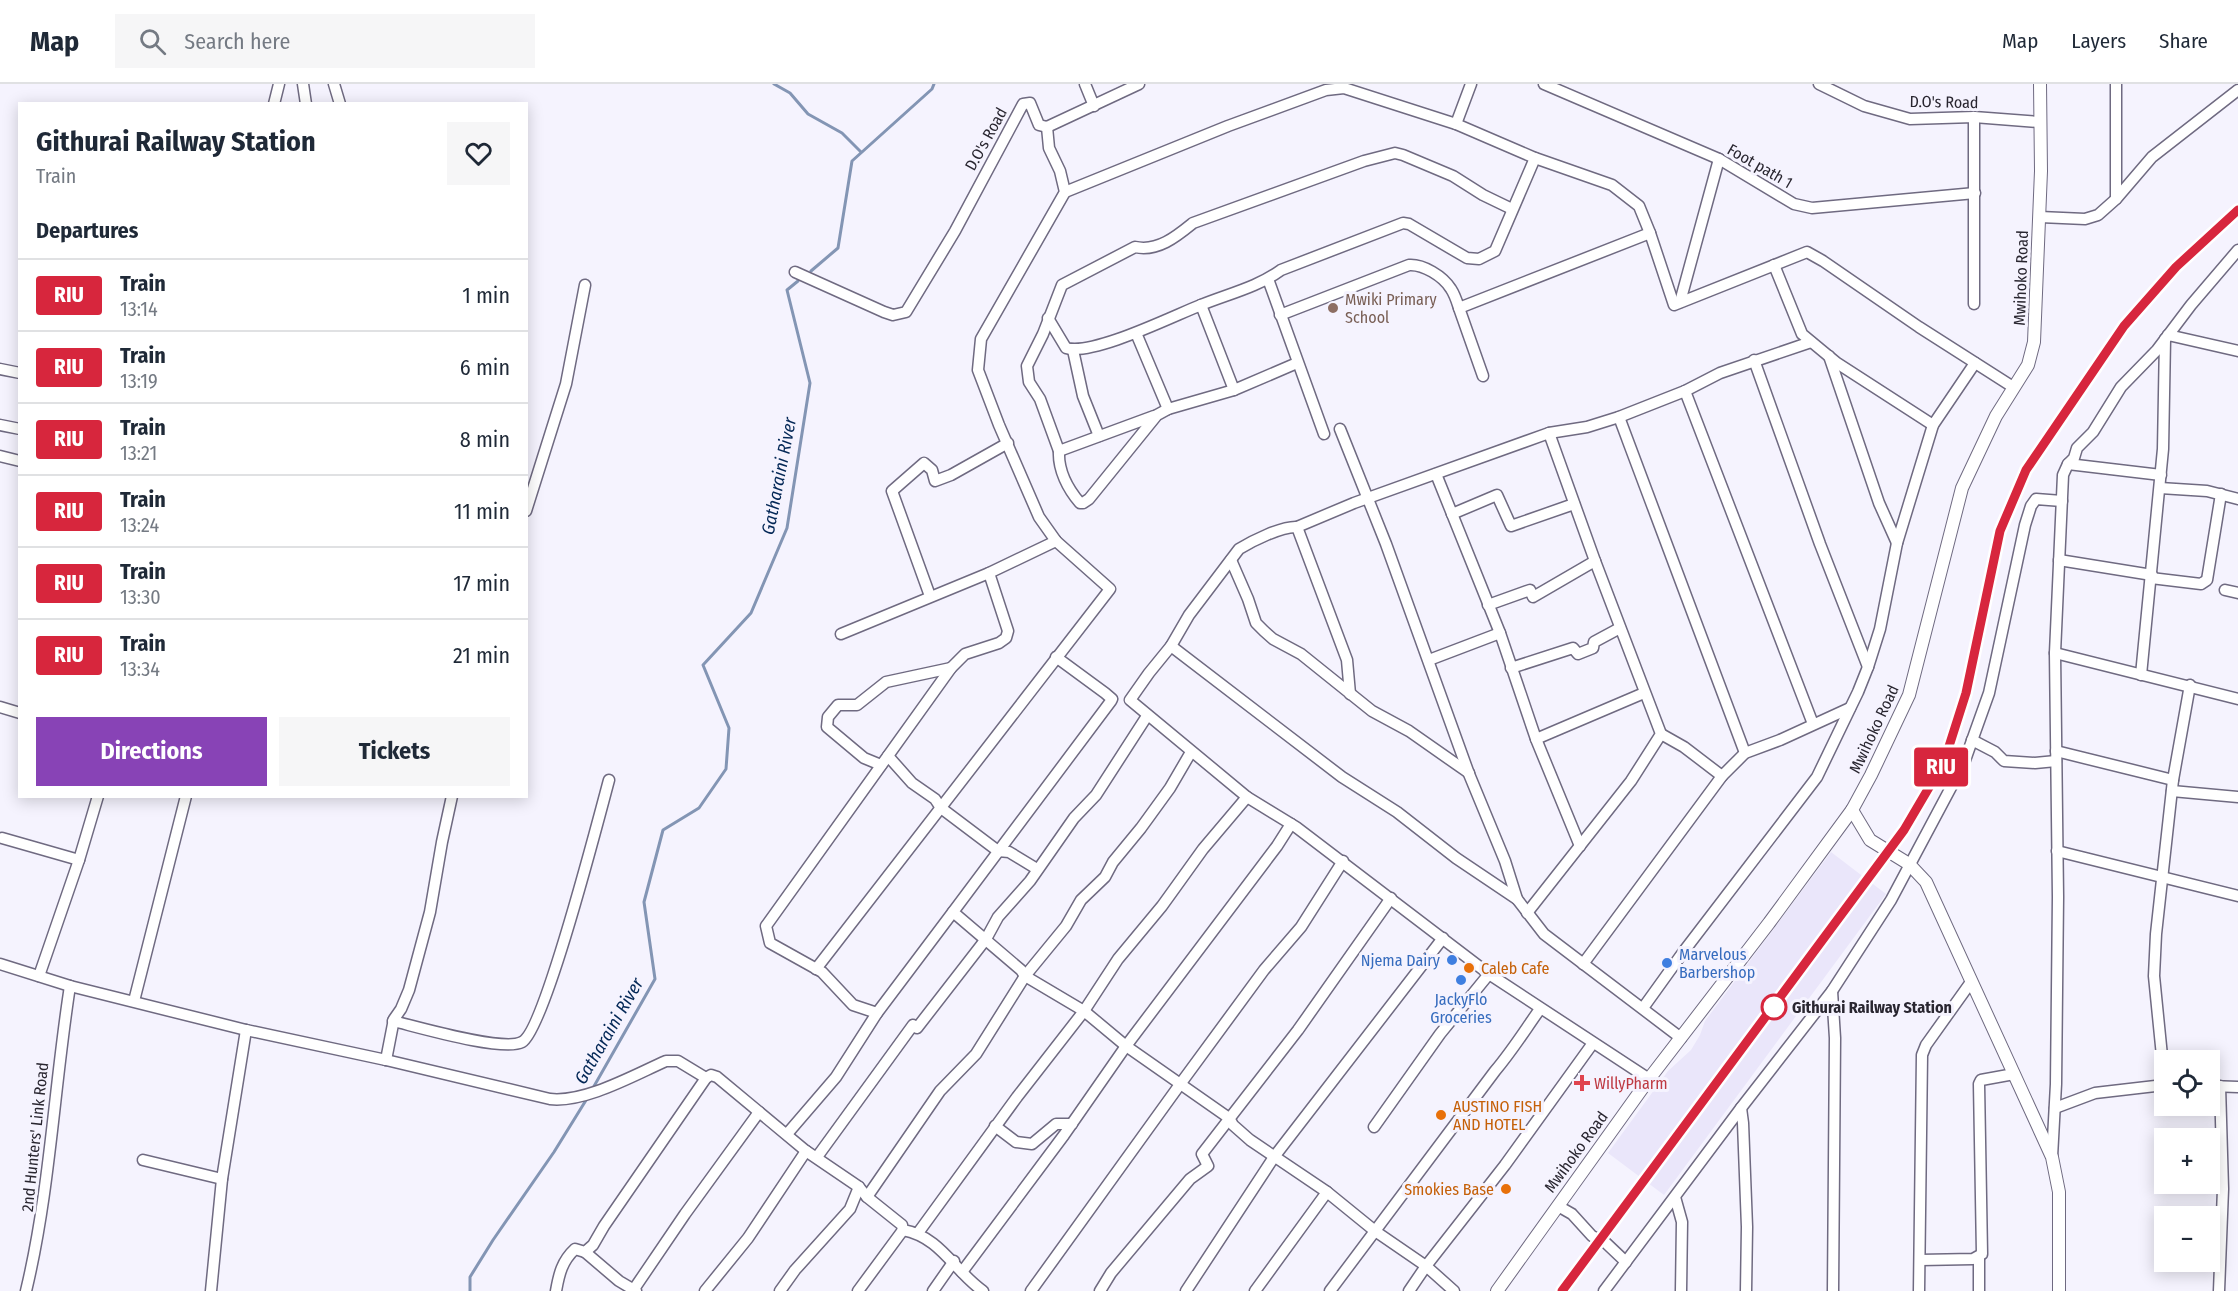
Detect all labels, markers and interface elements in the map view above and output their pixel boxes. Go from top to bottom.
search box [115,14,535,68]
text: Map [30,25,79,58]
icon: search [136,25,169,58]
text: Search here [184,28,290,55]
text: Map [2002,28,2038,54]
text: Layers [2071,28,2126,54]
text: Share [2159,28,2208,54]
street label: D.O's Road [1909,92,1979,112]
street label: D.O's Road [961,104,1011,174]
button: heart [447,122,510,185]
text: Githurai Railway Station [36,125,316,158]
street label: Foot path 1 [1724,140,1796,192]
text: Train [36,164,76,188]
text: Departures [36,217,138,244]
street label: Mwihoko Road [2010,230,2032,326]
text: Train [120,270,166,297]
text: RIU [54,282,84,308]
text: 1 min [462,282,510,309]
place label: Mwiki Primary School [1345,290,1438,327]
text: 13:14 [120,297,158,321]
marker: Mwiki Primary School [1326,301,1340,315]
text: Train [120,342,166,369]
text: RIU [54,354,84,380]
text: 6 min [460,354,510,381]
text: 13:19 [120,369,158,393]
text: Train [120,414,166,441]
water label: Gatharaini River [757,415,801,536]
text: RIU [54,426,84,452]
text: 8 min [460,426,510,453]
text: 13:21 [120,441,157,465]
text: Train [120,486,166,513]
text: RIU [54,498,84,524]
text: 11 min [454,498,510,525]
text: 13:24 [120,513,159,537]
text: Train [120,558,166,585]
text: RIU [54,570,84,596]
text: 17 min [453,570,510,597]
text: 13:30 [120,585,161,609]
text: Train [120,630,166,657]
text: RIU [54,642,84,668]
text: 21 min [453,642,510,669]
text: 13:34 [120,657,160,681]
street label: Mwihoko Road [1845,682,1903,776]
button: Directions [36,717,267,786]
button: Tickets [279,717,510,786]
line badge: RIU [1906,748,1976,786]
text: RIU [1926,754,1956,780]
place label: Marvelous Barbershop [1679,945,1755,982]
place label: Njema Dairy [1361,951,1441,970]
marker: Njema Dairy [1445,953,1459,967]
marker: Marvelous Barbershop [1660,956,1674,970]
place label: Caleb Cafe [1481,959,1550,978]
marker: Caleb Cafe [1462,961,1476,975]
water label: Gatharaini River [570,973,649,1088]
marker: JackyFlo Groceries [1454,973,1468,987]
place label: JackyFlo Groceries [1430,990,1492,1027]
marker: Githurai Railway Station [1761,994,1787,1020]
place label: Githurai Railway Station [1792,998,1952,1017]
map controls [2154,1050,2220,1272]
button: locate [2154,1050,2220,1116]
street label: 2nd Hunters' Link Road [18,1061,52,1213]
place label: WillyPharm [1594,1074,1668,1093]
marker: WillyPharm [1575,1076,1589,1090]
place label: AUSTINO FISH AND HOTEL [1453,1097,1542,1134]
marker: AUSTINO FISH AND HOTEL [1434,1108,1448,1122]
street label: Mwihoko Road [1540,1108,1612,1196]
button: + [2154,1128,2220,1194]
place label: Smokies Base [1404,1180,1494,1199]
marker: Smokies Base [1499,1182,1513,1196]
button: − [2154,1206,2220,1272]

